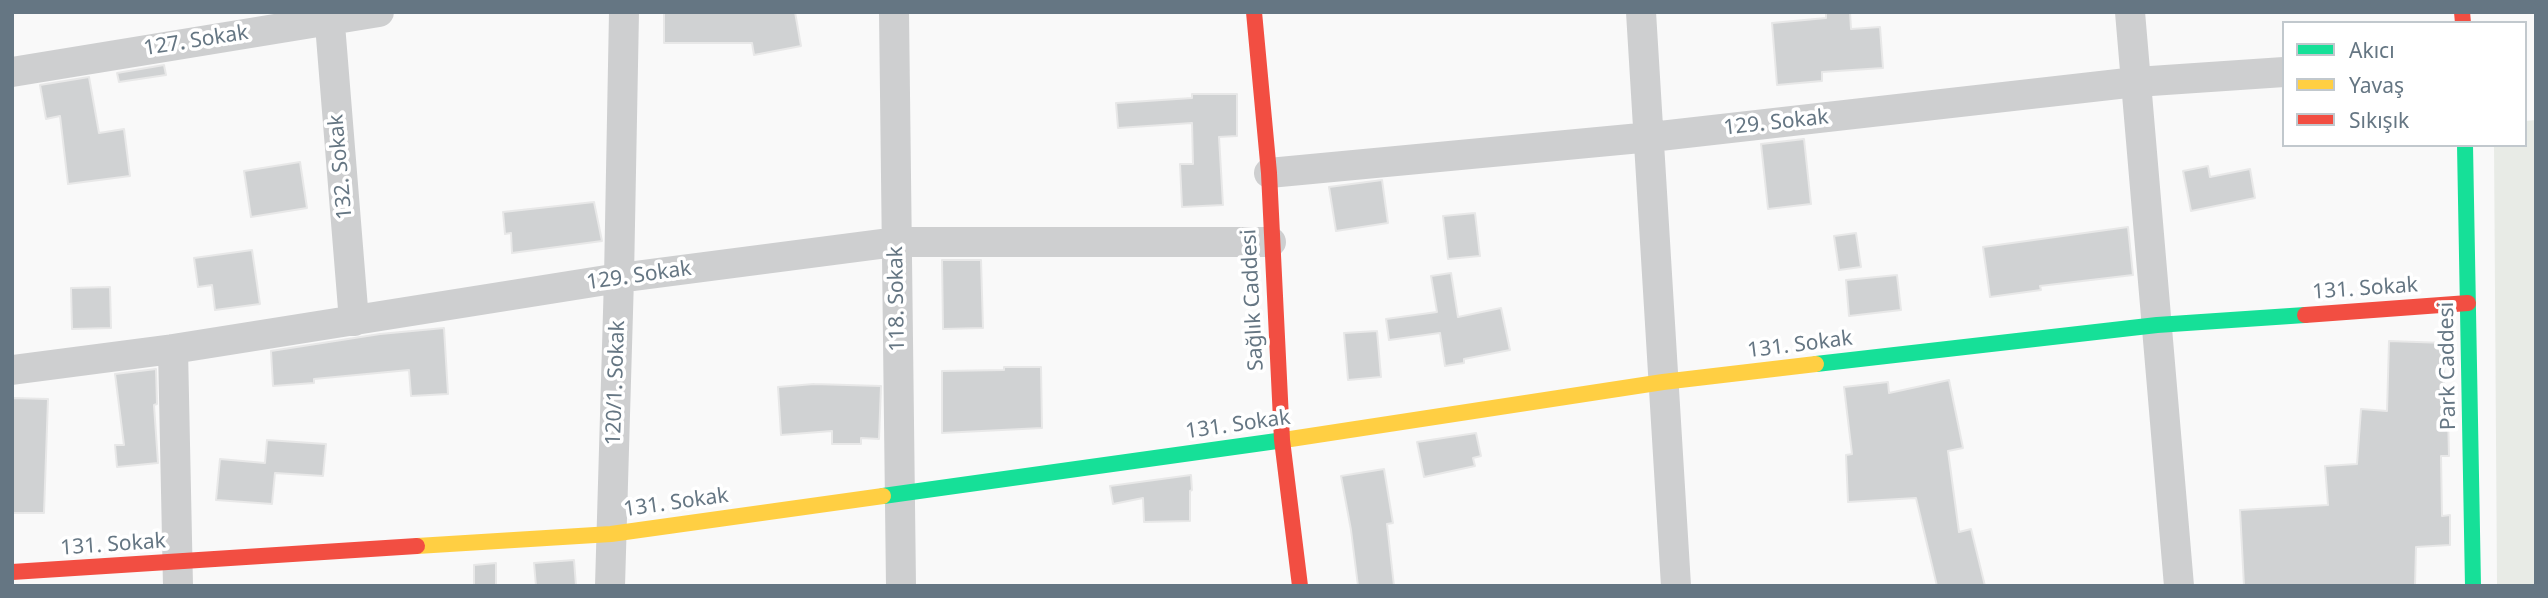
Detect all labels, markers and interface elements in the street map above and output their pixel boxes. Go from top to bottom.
street label: 127. Sokak [142,20,250,62]
legend [2282,21,2527,147]
text: Akıcı [2349,36,2395,64]
text: Yavaş [2349,71,2404,99]
street label: 129. Sokak [1722,105,1830,141]
text: Sıkışık [2349,106,2409,134]
street label: 132. Sokak [324,113,358,221]
street label: Sağlık Caddesi [1237,228,1269,372]
street label: 118. Sokak [883,246,911,352]
street label: 129. Sokak [585,256,693,296]
street label: 131. Sokak [2311,273,2419,305]
street label: Park Caddesi [2434,302,2462,430]
street label: 120/1. Sokak [601,320,631,446]
street label: 131. Sokak [1746,326,1854,364]
street label: 131. Sokak [1184,405,1292,445]
street label: 131. Sokak [622,483,730,523]
street label: 131. Sokak [59,529,167,561]

